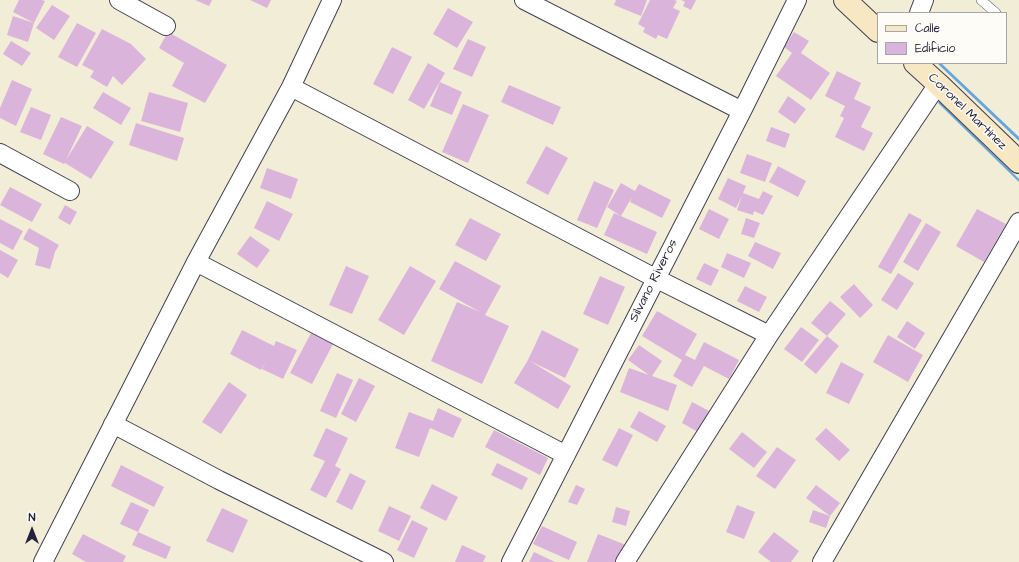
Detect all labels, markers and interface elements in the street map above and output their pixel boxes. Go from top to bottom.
legend [877,12,1007,64]
text: Calle [915,20,940,37]
text: Edificio [915,40,955,57]
street label: Coronel Martínez [924,70,1010,154]
street label: Silvano Riveros [626,237,682,325]
north arrow [12,510,52,550]
text: N [29,510,35,525]

